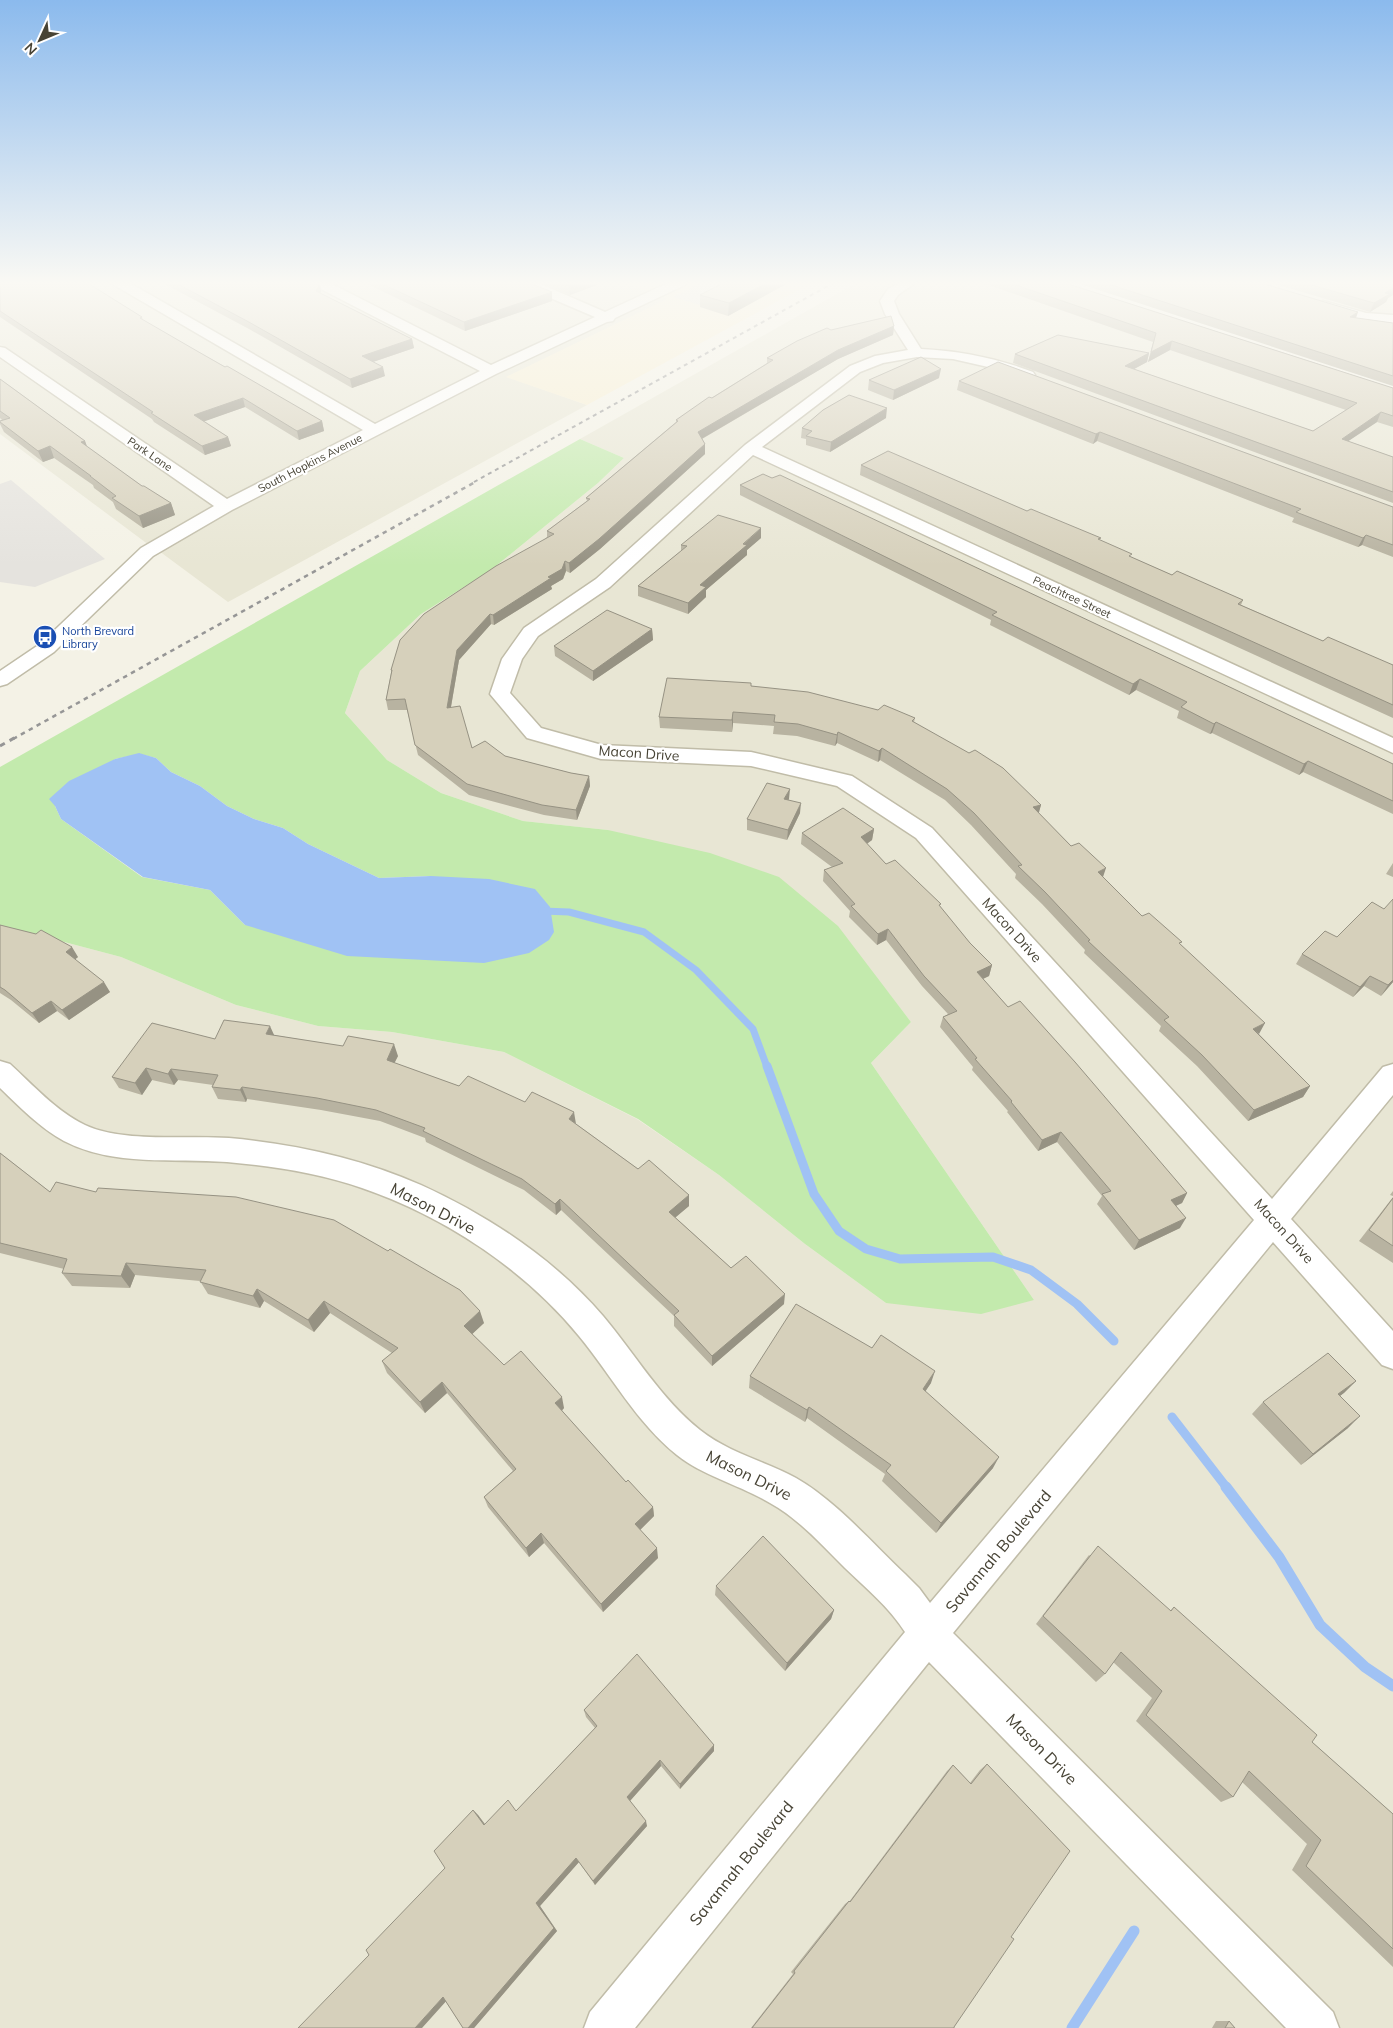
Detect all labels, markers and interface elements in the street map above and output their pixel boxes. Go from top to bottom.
north arrow [15,15,65,65]
text: N [21,39,41,59]
street label: South Hopkins Avenue [255,431,365,495]
street label: Park Lane [125,434,175,474]
street label: Peachtree Street [1031,573,1113,621]
bus stop icon: North Brevard Library [32,624,58,650]
place label: North Brevard Library [62,624,134,651]
street label: Macon Drive [598,741,680,765]
street label: Macon Drive [978,894,1046,966]
street label: Mason Drive [387,1178,479,1238]
street label: Macon Drive [1250,1195,1318,1267]
street label: Mason Drive [703,1446,795,1504]
street label: Savannah Boulevard [941,1485,1055,1617]
street label: Mason Drive [1002,1709,1082,1789]
street label: Savannah Boulevard [685,1797,797,1929]

